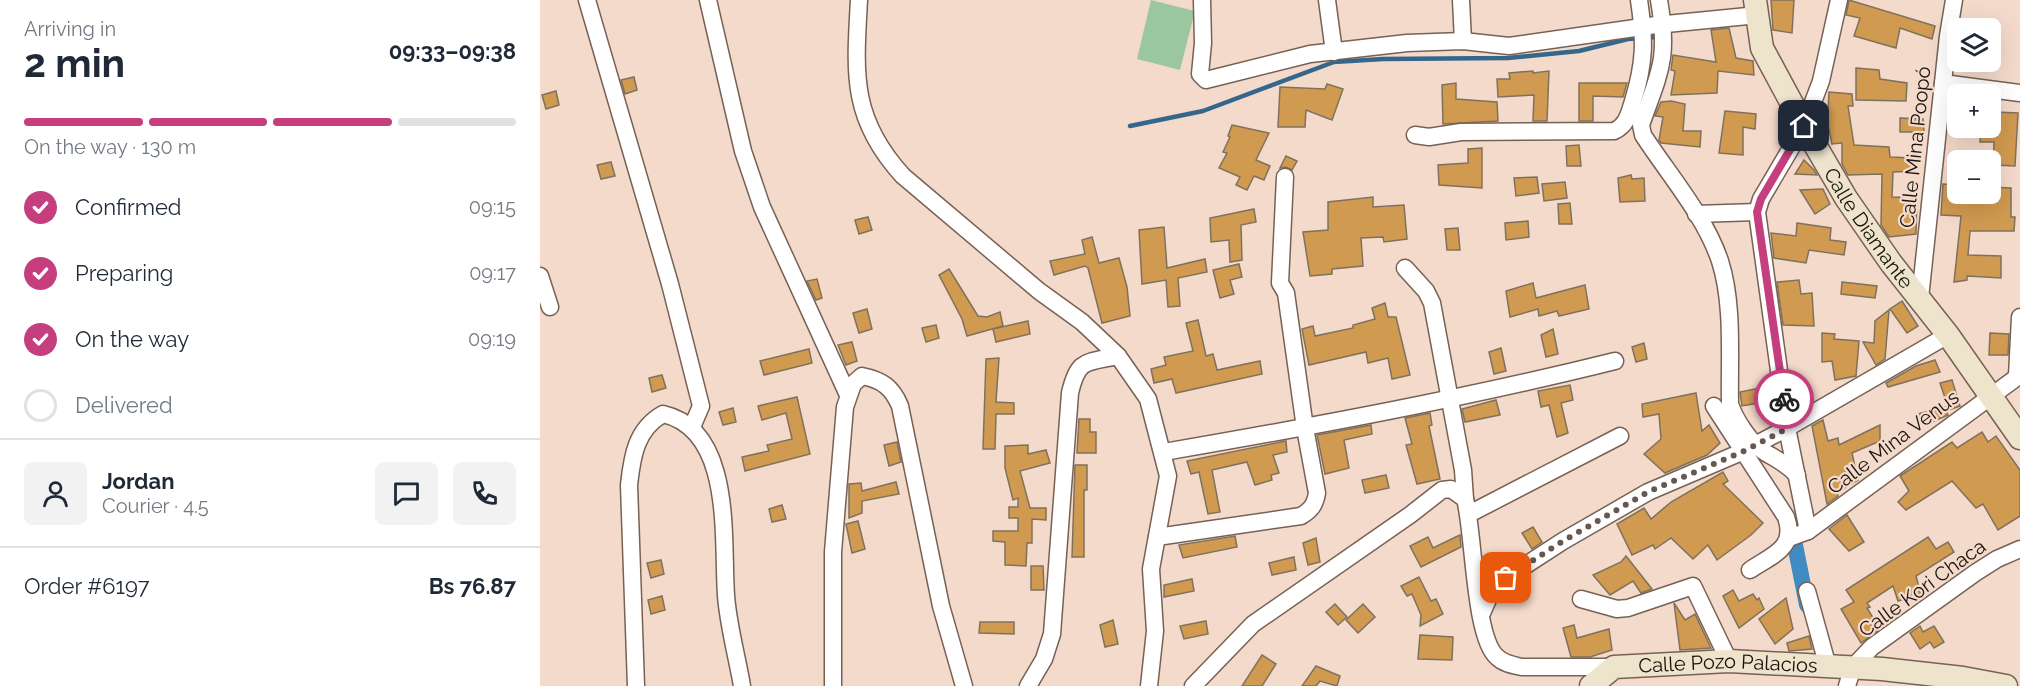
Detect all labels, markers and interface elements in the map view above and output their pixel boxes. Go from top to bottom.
text: Arriving in [24,17,116,41]
map controls [1947,18,2001,204]
button: layers [1947,18,2001,72]
text: 09:33–09:38 [389,38,516,64]
text: 2 min [24,40,125,86]
street label: Calle Mina Poopó [1895,65,1935,229]
button: + [1947,84,2001,138]
pin [1778,100,1829,151]
icon: home [1787,109,1820,142]
text: On the way · 130 m [24,135,196,159]
button: − [1947,150,2001,204]
street label: Calle Diamante [1819,163,1919,293]
icon: check [24,191,57,224]
text: Confirmed [75,194,182,220]
text: 09:15 [469,195,516,219]
icon: check [24,257,57,290]
text: Preparing [75,260,173,286]
text: 09:17 [469,261,516,285]
icon: check [24,323,57,356]
text: On the way [75,326,189,352]
text: 09:19 [468,327,516,351]
courier [1754,369,1814,429]
icon: bike [1768,383,1801,416]
street label: Calle Mina Venus [1823,385,1963,499]
text: Delivered [75,392,173,418]
button: person [24,462,87,525]
button: chat [375,462,438,525]
button: phone [453,462,516,525]
text: Jordan [102,468,174,494]
text: Courier · 4.5 [102,494,209,518]
street label: Calle Kori Chaca [1854,534,1990,642]
pin [1480,552,1531,603]
icon: bag [1489,561,1522,594]
text: Order #6197 [24,573,149,599]
text: Bs 76.87 [429,573,516,599]
street label: Calle Pozo Palacios [1638,649,1818,678]

